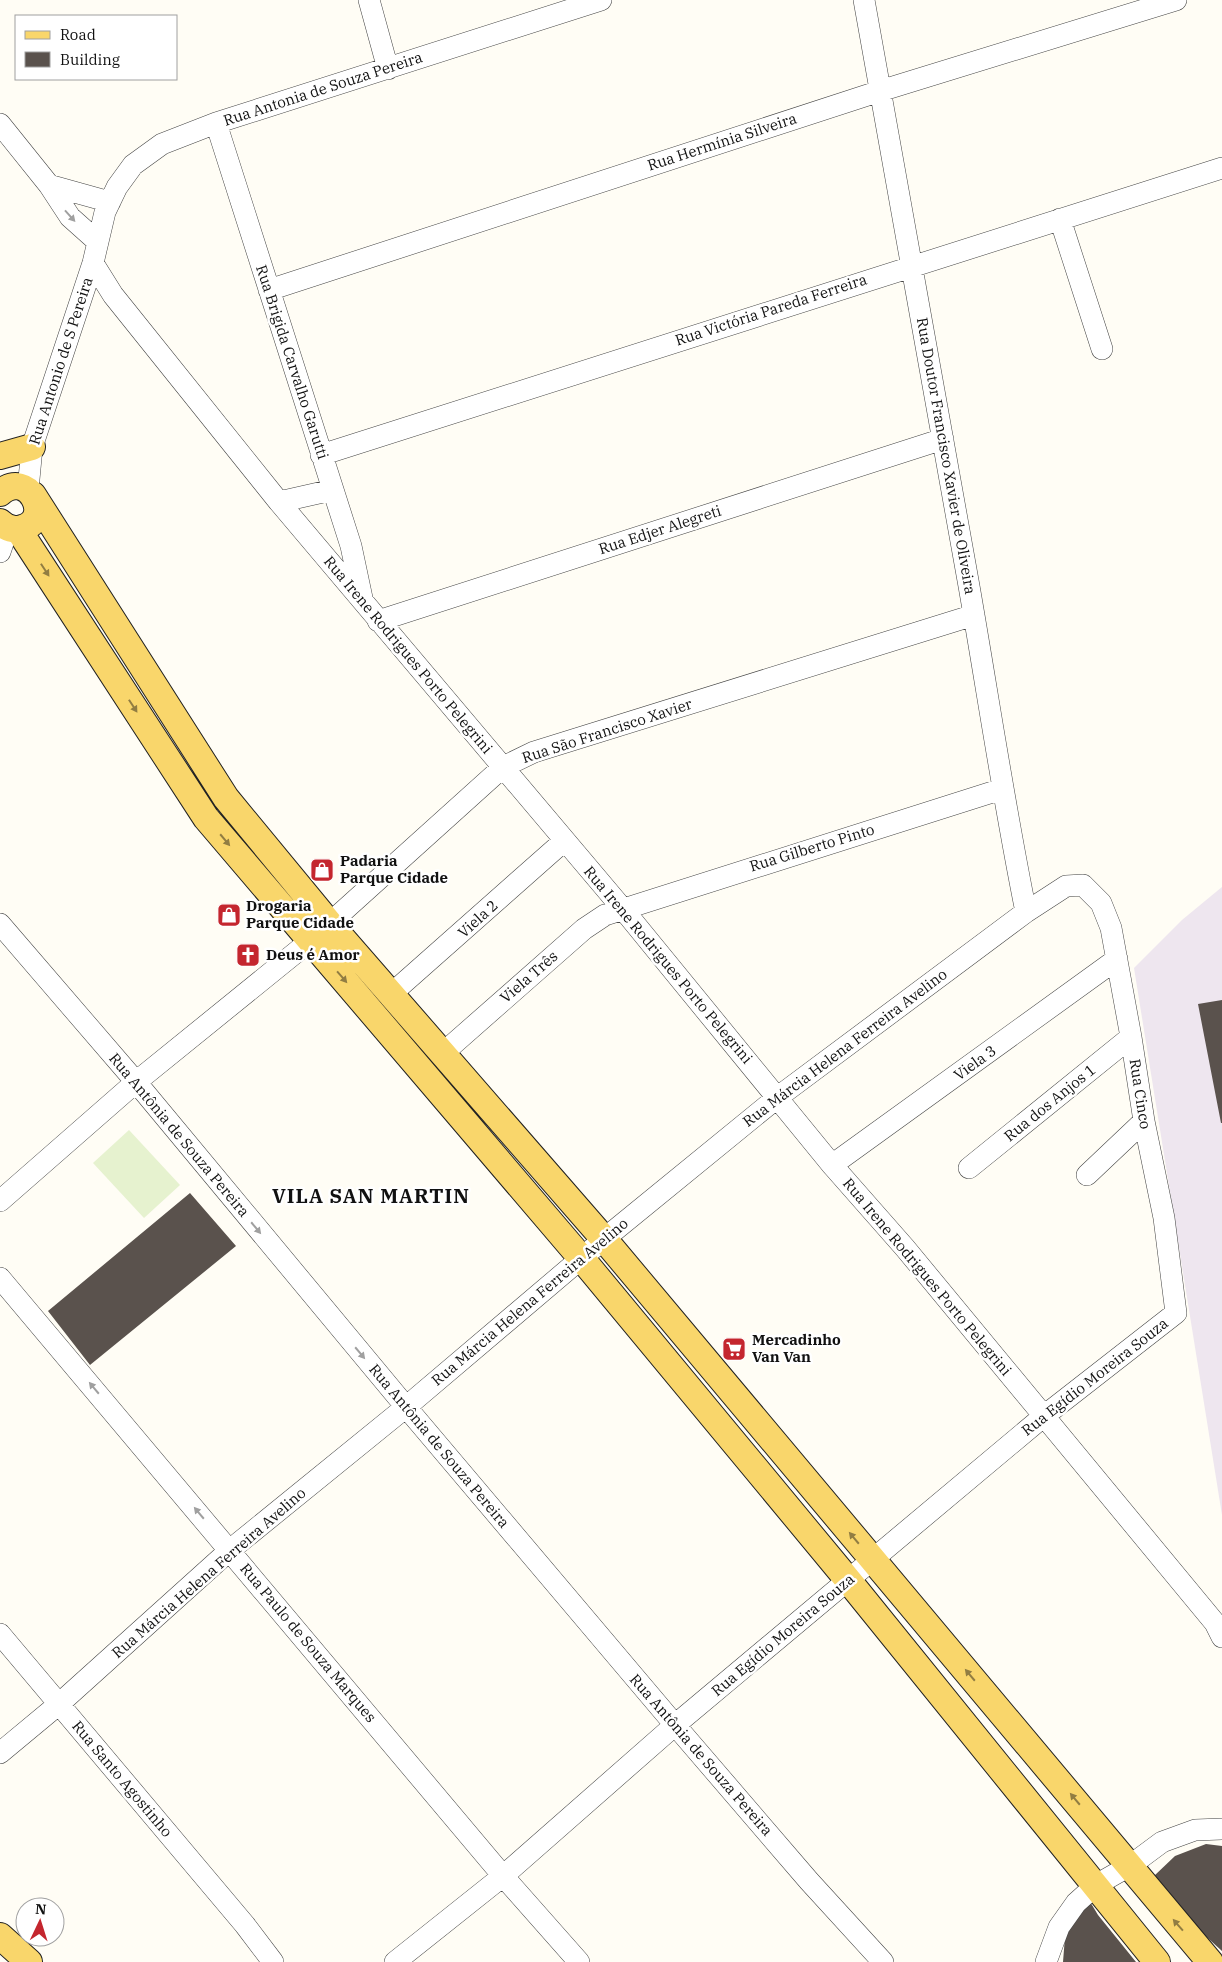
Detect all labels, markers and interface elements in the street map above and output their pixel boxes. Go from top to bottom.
legend [15,15,178,80]
text: Road [60,25,96,44]
street label: Rua Antonia de Souza Pereira [221,47,425,130]
text: Building [60,50,120,69]
street label: Rua Hermínia Silveira [645,108,799,175]
one-way arrow [64,209,76,221]
street label: Rua Brigida Carvalho Garutti [252,262,333,462]
street label: Rua Victória Pareda Ferreira [673,269,869,350]
street label: Rua Antonio de S Pereira [24,275,97,447]
street label: Rua Doutor Francisco Xavier de Oliveira [913,316,980,596]
street label: Rua Edjer Alegreti [596,501,724,558]
street label: Rua Irene Rodrigues Porto Pelegrini [320,552,497,758]
one-way arrow [40,563,49,577]
street label: Rua São Francisco Xavier [519,694,695,767]
one-way arrow [129,700,138,713]
street label: Rua Gilberto Pinto [747,819,877,876]
one-way arrow [219,834,231,846]
place label: Padaria Parque Cidade [340,851,448,887]
shop icon: Padaria Parque Cidade [309,857,335,883]
street label: Rua Irene Rodrigues Porto Pelegrini [580,862,757,1068]
place label: Drogaria Parque Cidade [246,896,354,932]
street label: Viela 2 [454,896,502,942]
shop icon: Drogaria Parque Cidade [216,902,242,928]
church icon: Deus é Amor [235,942,261,968]
place label: Deus é Amor [266,945,360,964]
street label: Viela Três [496,946,561,1007]
street label: Rua Márcia Helena Ferreira Avelino [739,965,951,1131]
one-way arrow [336,971,347,984]
street label: Viela 3 [950,1041,1000,1084]
street label: Rua Antônia de Souza Pereira [105,1049,254,1221]
street label: Rua Cinco [1126,1057,1155,1131]
street label: Rua dos Anjos 1 [1000,1060,1099,1145]
street label: Rua Irene Rodrigues Porto Pelegrini [839,1174,1016,1380]
district label: VILA SAN MARTIN [272,1182,470,1209]
street label: Rua Márcia Helena Ferreira Avelino [427,1214,632,1390]
one-way arrow [251,1221,262,1234]
street label: Rua Egídio Moreira Souza [1018,1313,1172,1440]
place label: Mercadinho Van Van [752,1330,841,1366]
supermarket icon: Mercadinho Van Van [721,1336,747,1362]
one-way arrow [355,1346,366,1359]
street label: Rua Antônia de Souza Pereira [365,1360,514,1532]
one-way arrow [88,1382,99,1395]
street label: Rua Márcia Helena Ferreira Avelino [108,1483,310,1662]
one-way arrow [193,1506,204,1519]
one-way arrow [849,1531,860,1544]
street label: Rua Paulo de Souza Marques [236,1559,381,1726]
street label: Rua Egídio Moreira Souza [707,1569,858,1700]
one-way arrow [965,1669,976,1682]
street label: Rua Antônia de Souza Pereira [626,1670,777,1840]
street label: Rua Santo Agostinho [68,1717,177,1841]
one-way arrow [1070,1793,1081,1806]
north arrow [15,1897,65,1947]
text: N [35,1900,47,1918]
one-way arrow [1173,1919,1184,1931]

